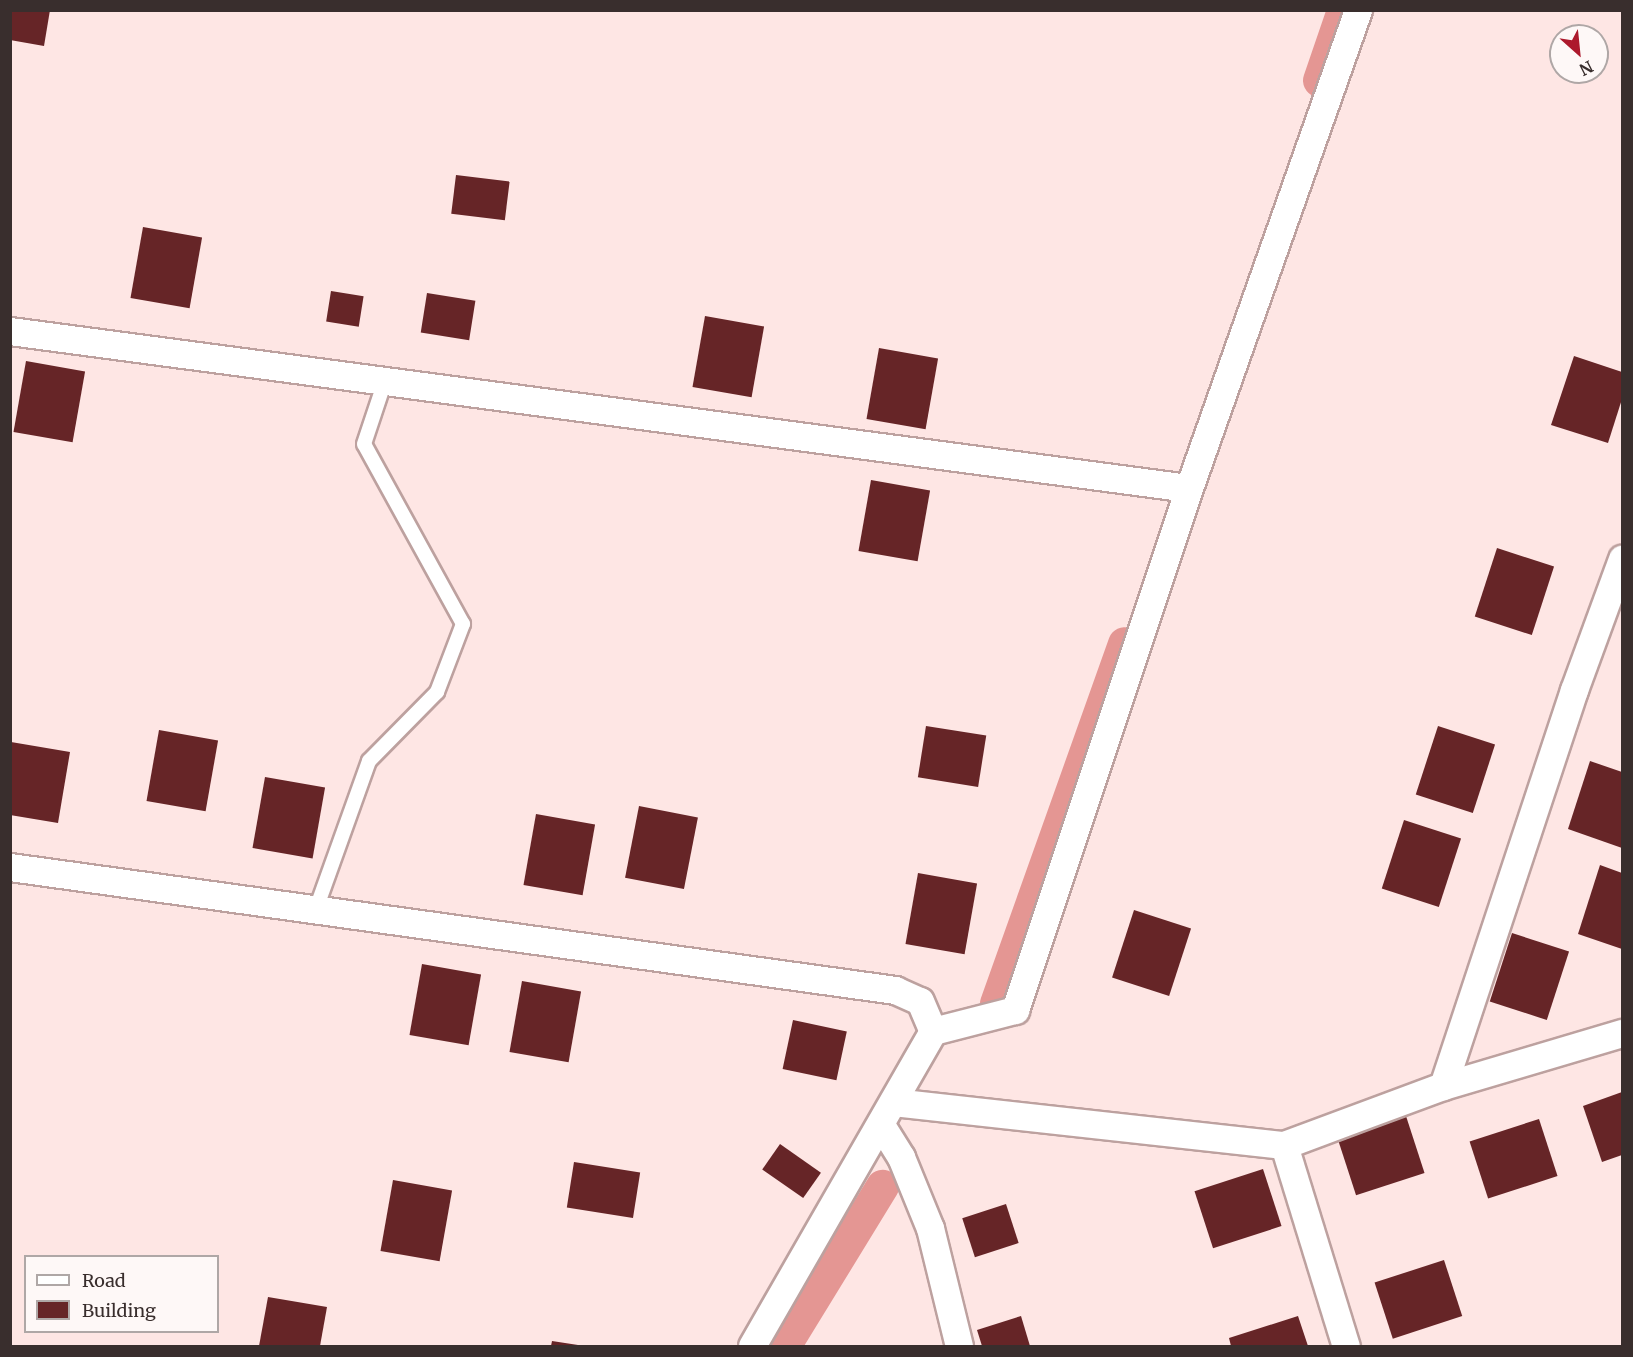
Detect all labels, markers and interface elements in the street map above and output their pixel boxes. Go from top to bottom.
north arrow [1549,24,1609,84]
text: N [1576,56,1596,80]
legend [24,1255,219,1333]
text: Road [82,1269,126,1292]
text: Building [82,1299,156,1322]

